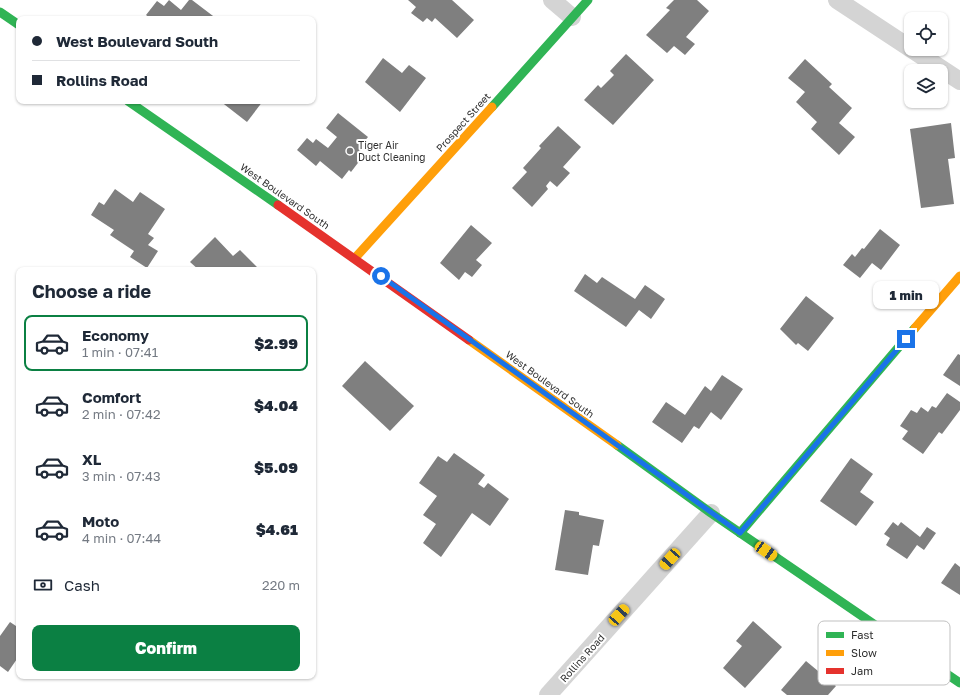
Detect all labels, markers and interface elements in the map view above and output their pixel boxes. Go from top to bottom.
map controls [904,12,948,108]
button: locate [904,12,948,56]
text: West Boulevard South [56,32,218,50]
button: layers [904,64,948,108]
text: Rollins Road [56,71,148,89]
street label: Prospect Street [433,90,493,154]
place label: Tiger Air Duct Cleaning [358,139,425,163]
marker: Tiger Air Duct Cleaning [345,146,355,156]
street label: West Boulevard South [238,161,332,231]
route start [372,267,390,285]
text: Choose a ride [32,280,151,302]
callout: 1 min [873,281,939,309]
text: 1 min [889,287,923,303]
icon: car [34,325,70,361]
text: Economy [82,326,149,344]
route end [897,330,915,348]
text: $2.99 [254,334,298,352]
text: 1 min · 07:41 [82,344,158,360]
street label: West Boulevard South [503,348,597,420]
icon: car [34,387,70,423]
text: Comfort [82,388,141,406]
text: $4.04 [254,396,298,414]
text: 2 min · 07:42 [82,406,161,422]
icon: car [34,449,70,485]
text: XL [82,450,101,468]
text: $5.09 [254,458,298,476]
text: 3 min · 07:43 [82,468,161,484]
icon: car [34,511,70,547]
text: Moto [82,512,119,530]
text: $4.61 [256,520,298,538]
text: 4 min · 07:44 [82,530,161,546]
car [753,539,779,563]
car [658,546,682,572]
icon: cash [32,574,54,596]
text: Cash [64,576,100,594]
text: 220 m [262,577,300,593]
car [607,602,631,628]
legend [818,621,950,685]
button: Confirm [32,625,300,671]
text: Fast [851,628,874,641]
street label: Rollins Road [557,632,607,684]
text: Slow [851,646,877,659]
text: Jam [851,664,873,677]

